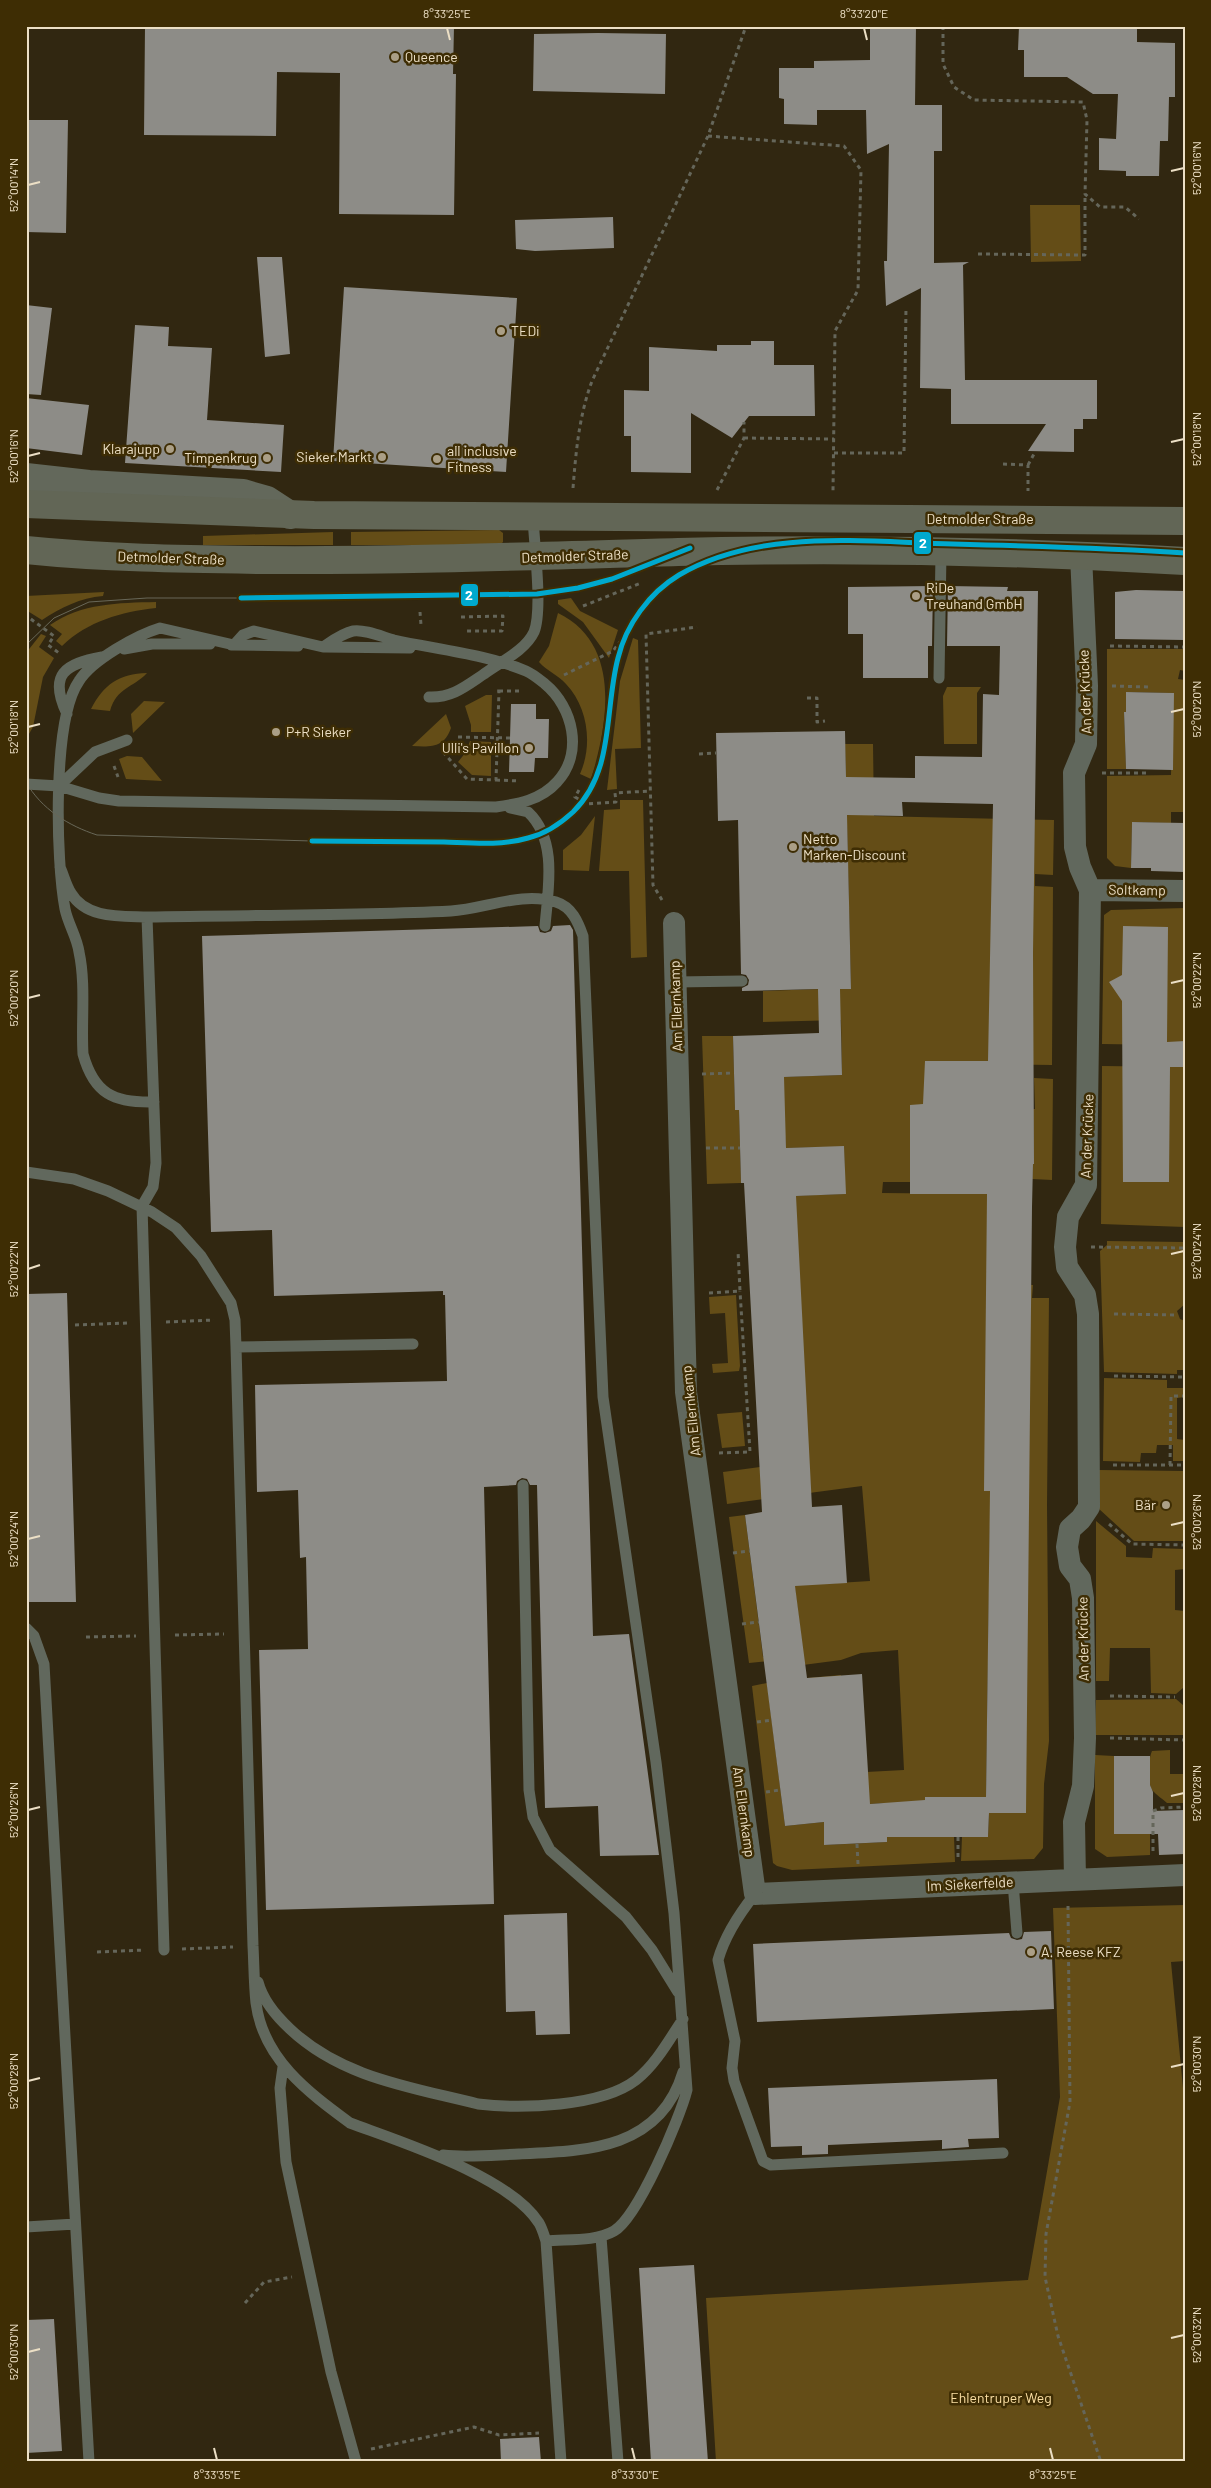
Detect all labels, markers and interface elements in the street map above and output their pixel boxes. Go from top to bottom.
text: 8°33'25"E [423,6,471,20]
text: 8°33'20"E [840,6,888,20]
place label: Queence [405,48,458,65]
marker: Queence [389,51,401,63]
text: 52°00'16"N [1189,141,1203,195]
text: 52°00'14"N [6,158,20,212]
place label: TEDi [511,322,540,339]
marker: TEDi [495,325,507,337]
text: 52°00'18"N [1189,412,1203,466]
text: 52°00'16"N [6,429,20,483]
place label: Klarajupp [102,440,160,457]
place label: all inclusive Fitness [447,442,517,475]
marker: Klarajupp [164,443,176,455]
place label: Sieker Markt [296,448,372,465]
place label: Timpenkrug [184,449,257,466]
marker: Sieker Markt [376,451,388,463]
marker: Timpenkrug [261,452,273,464]
marker: all inclusive Fitness [431,453,443,465]
street label: Detmolder Straße [926,510,1034,527]
line badge: 2 [913,531,932,555]
text: 2 [919,534,927,551]
street label: Detmolder Straße [521,545,629,566]
street label: Detmolder Straße [117,547,225,568]
place label: RiDe Treuhand GmbH [926,579,1023,612]
line badge: 2 [460,583,479,607]
text: 2 [465,586,473,603]
marker: RiDe Treuhand GmbH [910,590,922,602]
street label: An der Krücke [1075,649,1094,735]
text: 52°00'20"N [1189,681,1203,737]
text: 52°00'18"N [6,700,20,754]
place label: P+R Sieker [286,723,351,740]
marker: P+R Sieker [270,726,282,738]
place label: Ulli's Pavillon [442,739,519,756]
marker: Ulli's Pavillon [523,742,535,754]
place label: Netto Marken-Discount [803,830,906,863]
marker: Netto Marken-Discount [787,841,799,853]
street label: Soltkamp [1108,880,1166,899]
text: 52°00'22"N [1189,952,1203,1008]
street label: Am Ellernkamp [665,960,686,1052]
text: 52°00'20"N [6,970,20,1026]
street label: An der Krücke [1077,1093,1096,1179]
text: 52°00'24"N [1189,1223,1203,1279]
text: 52°00'22"N [6,1241,20,1297]
street label: Am Ellernkamp [677,1365,704,1457]
text: 52°00'26"N [1189,1494,1203,1550]
place label: Bär [1135,1496,1156,1513]
marker: Bär [1160,1499,1172,1511]
text: 52°00'24"N [6,1511,20,1567]
street label: An der Krücke [1073,1597,1092,1681]
text: 52°00'28"N [1189,1765,1203,1821]
street label: Am Ellernkamp [730,1766,759,1858]
text: 52°00'26"N [6,1782,20,1838]
street label: Im Siekerfelde [926,1873,1014,1894]
place label: A. Reese KFZ [1041,1943,1121,1960]
marker: A. Reese KFZ [1025,1946,1037,1958]
text: 52°00'30"N [1189,2036,1203,2092]
text: 52°00'28"N [6,2053,20,2109]
text: 52°00'32"N [1189,2307,1203,2363]
text: 52°00'30"N [6,2324,20,2380]
park label: Ehlentruper Weg [950,2389,1052,2406]
text: 8°33'35"E [193,2467,241,2481]
text: 8°33'30"E [611,2467,659,2481]
text: 8°33'25"E [1029,2467,1077,2481]

